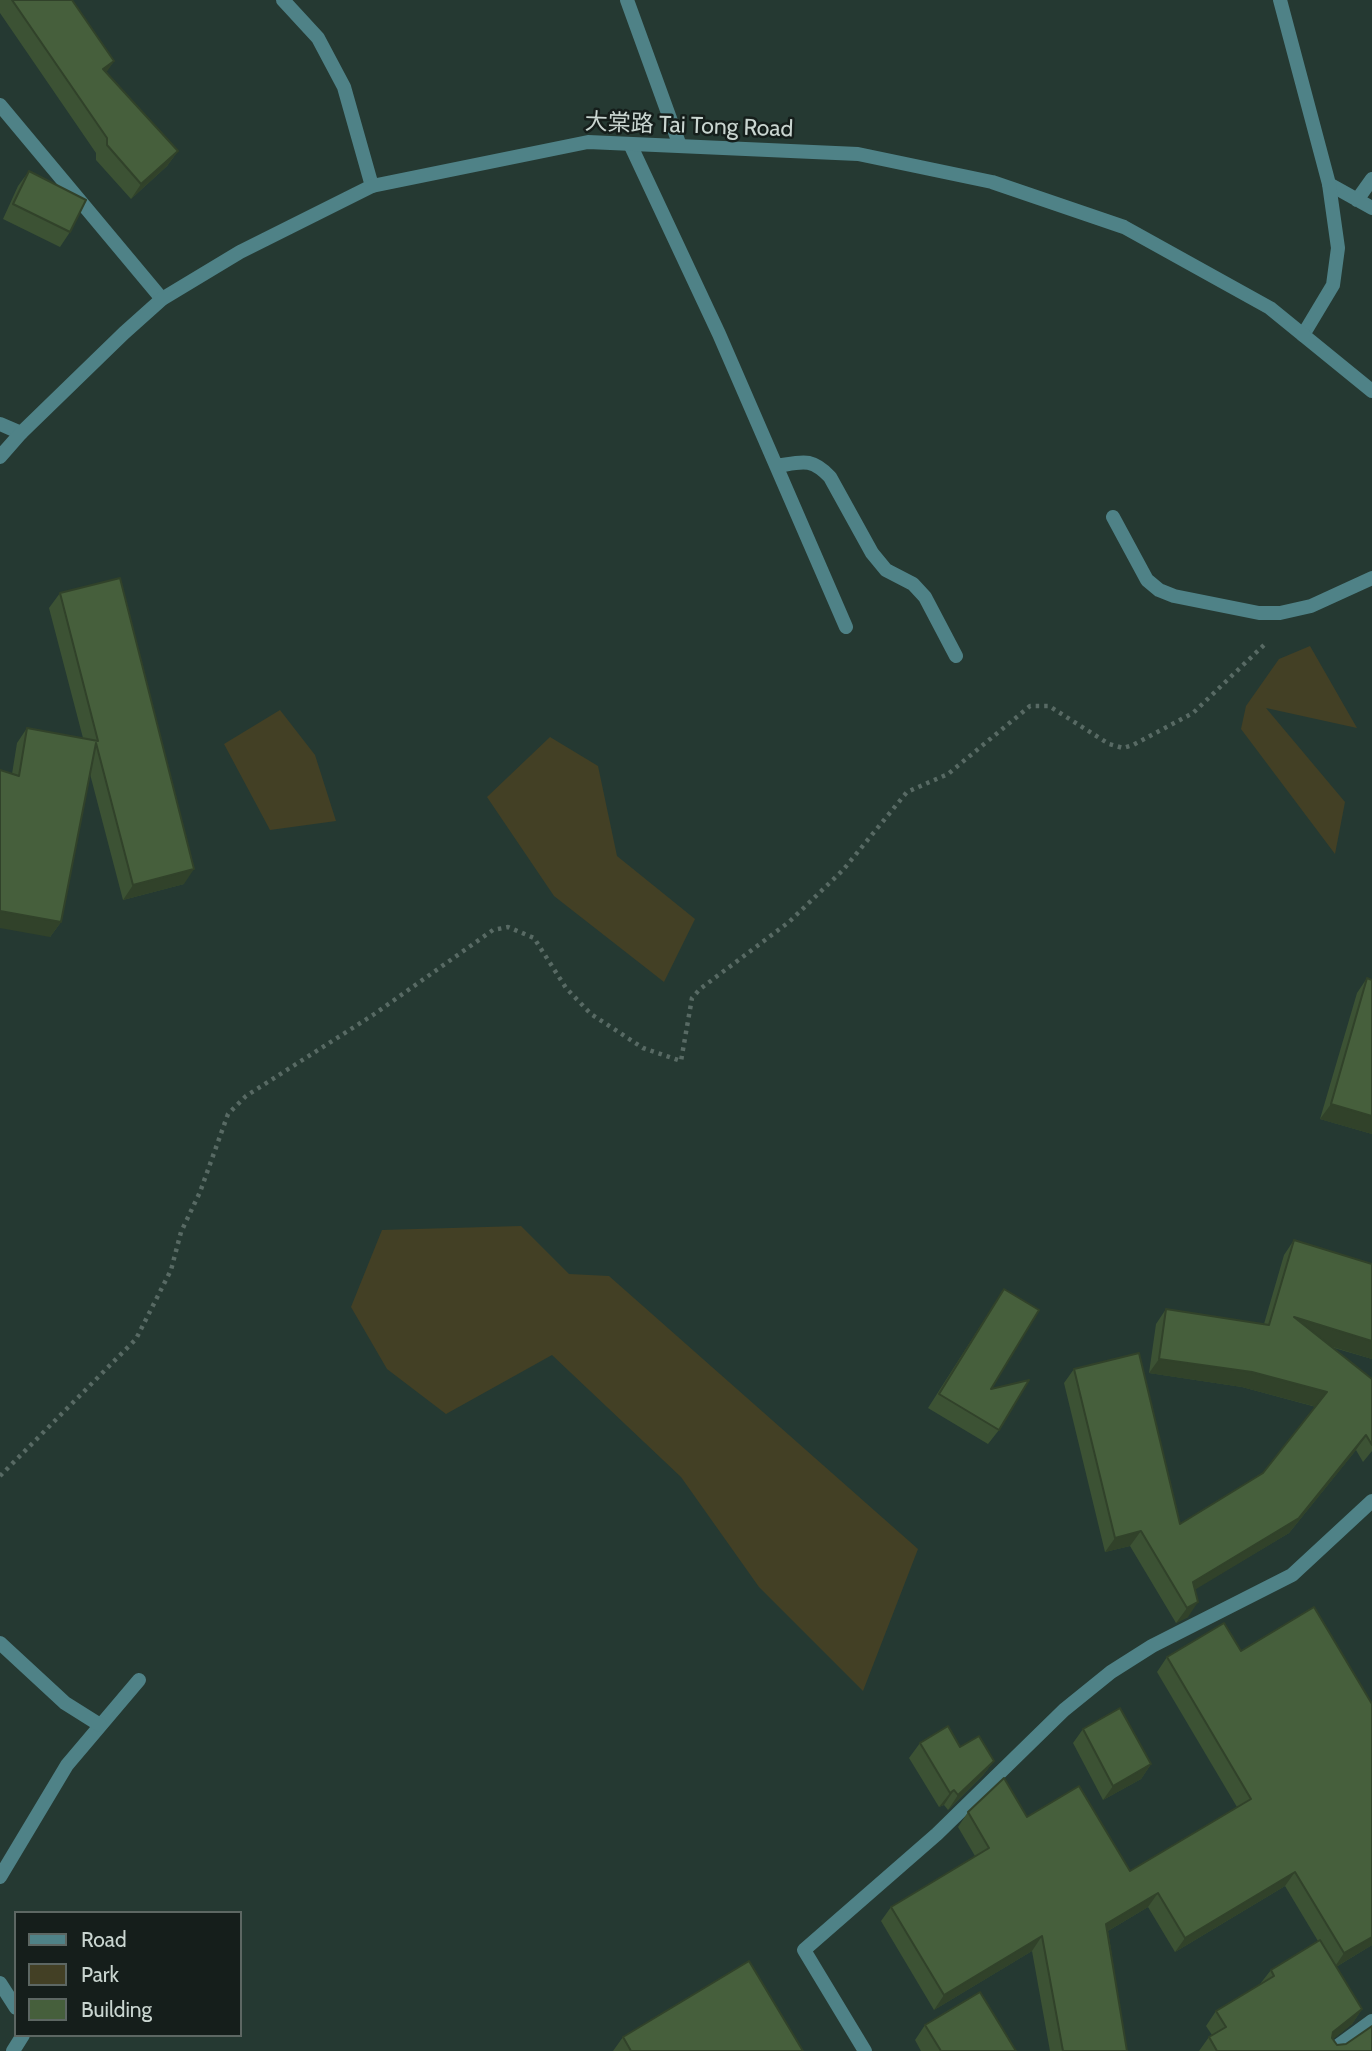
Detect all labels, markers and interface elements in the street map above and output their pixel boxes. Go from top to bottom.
street label: 大棠路 Tai Tong Road [584,109,794,143]
legend [14,1911,242,2037]
text: Road [81,1927,127,1952]
text: Park [81,1962,119,1987]
text: Building [81,1997,152,2022]

